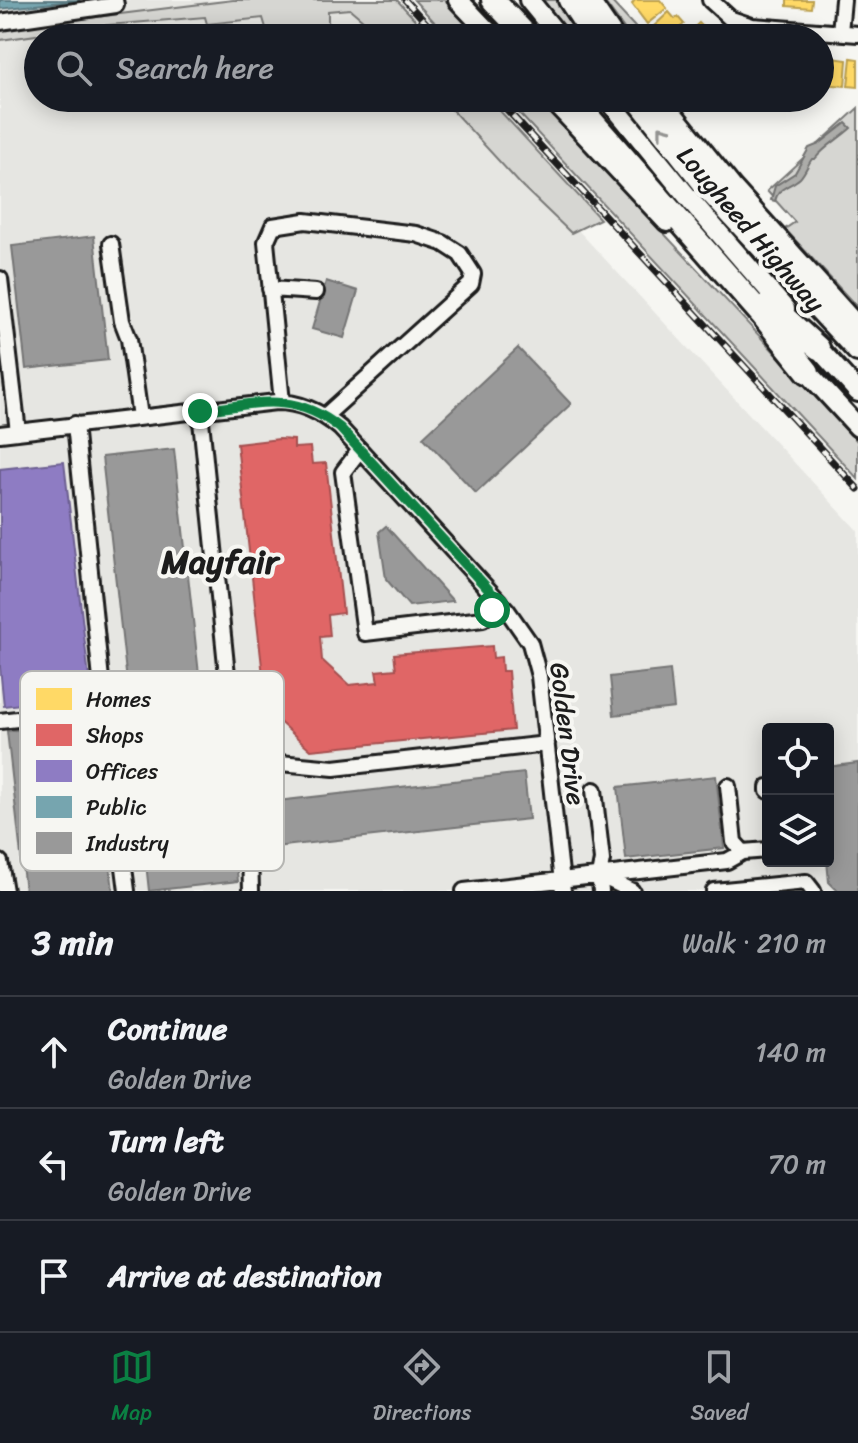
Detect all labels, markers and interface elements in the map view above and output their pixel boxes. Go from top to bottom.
search box [24,24,834,112]
text: Search here [116,41,274,95]
icon: search [52,46,96,90]
one-way arrow [658,125,672,140]
street label: Lougheed Highway [665,135,837,323]
route end [182,393,218,429]
district label: Mayfair [160,532,281,592]
route start [474,592,510,628]
street label: Golden Drive [536,660,600,808]
legend [20,671,284,871]
text: Homes [86,680,152,719]
text: Shops [86,716,143,755]
map controls [762,723,834,867]
button: locate [762,723,834,795]
text: Offices [86,752,159,791]
text: Public [86,788,147,827]
button: layers [762,795,834,867]
text: Industry [85,824,170,863]
text: 3 min [32,913,113,973]
text: Walk · 210 m [682,920,826,966]
text: Continue [108,1002,227,1056]
text: 140 m [755,1029,826,1075]
icon: ahead [32,1030,76,1074]
text: Golden Drive [108,1056,252,1102]
text: Turn left [108,1114,224,1168]
text: 70 m [768,1141,826,1187]
icon: left [32,1142,76,1186]
text: Golden Drive [108,1168,252,1214]
text: Arrive at destination [108,1249,382,1303]
icon: arrive [32,1254,76,1298]
tab: Map [110,1345,154,1432]
tab: Directions [373,1345,471,1432]
tab: Saved [690,1345,748,1432]

